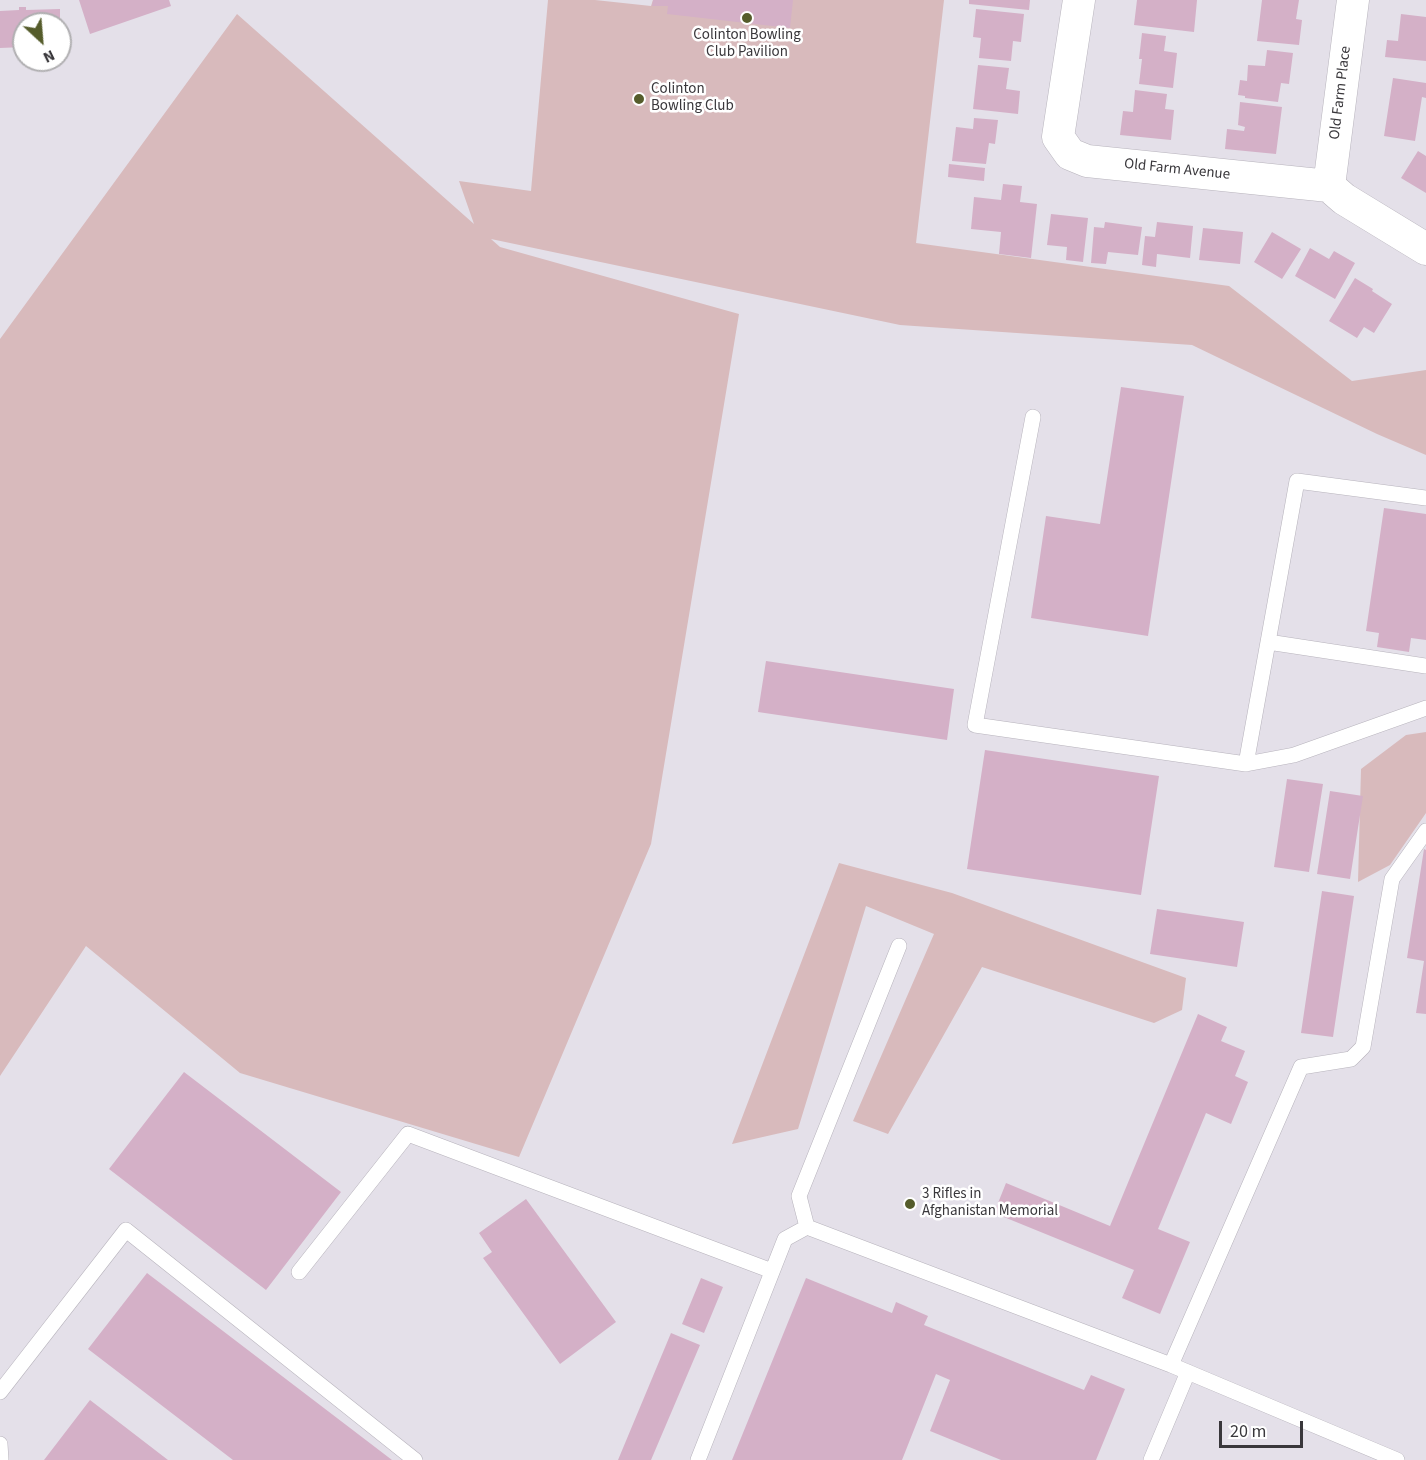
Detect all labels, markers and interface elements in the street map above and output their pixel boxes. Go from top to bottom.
marker: Colinton Bowling Club Pavilion [740,11,754,25]
north arrow [12,12,72,72]
place label: Colinton Bowling Club Pavilion [693,27,801,62]
text: N [39,44,59,69]
street label: Old Farm Place [1326,45,1356,141]
place label: Colinton Bowling Club [651,81,734,116]
marker: Colinton Bowling Club [632,92,646,106]
street label: Old Farm Avenue [1123,155,1231,185]
place label: 3 Rifles in Afghanistan Memorial [922,1186,1058,1221]
marker: 3 Rifles in Afghanistan Memorial [903,1197,917,1211]
scale bar [1222,1409,1306,1447]
text: 20 m [1230,1419,1266,1444]

